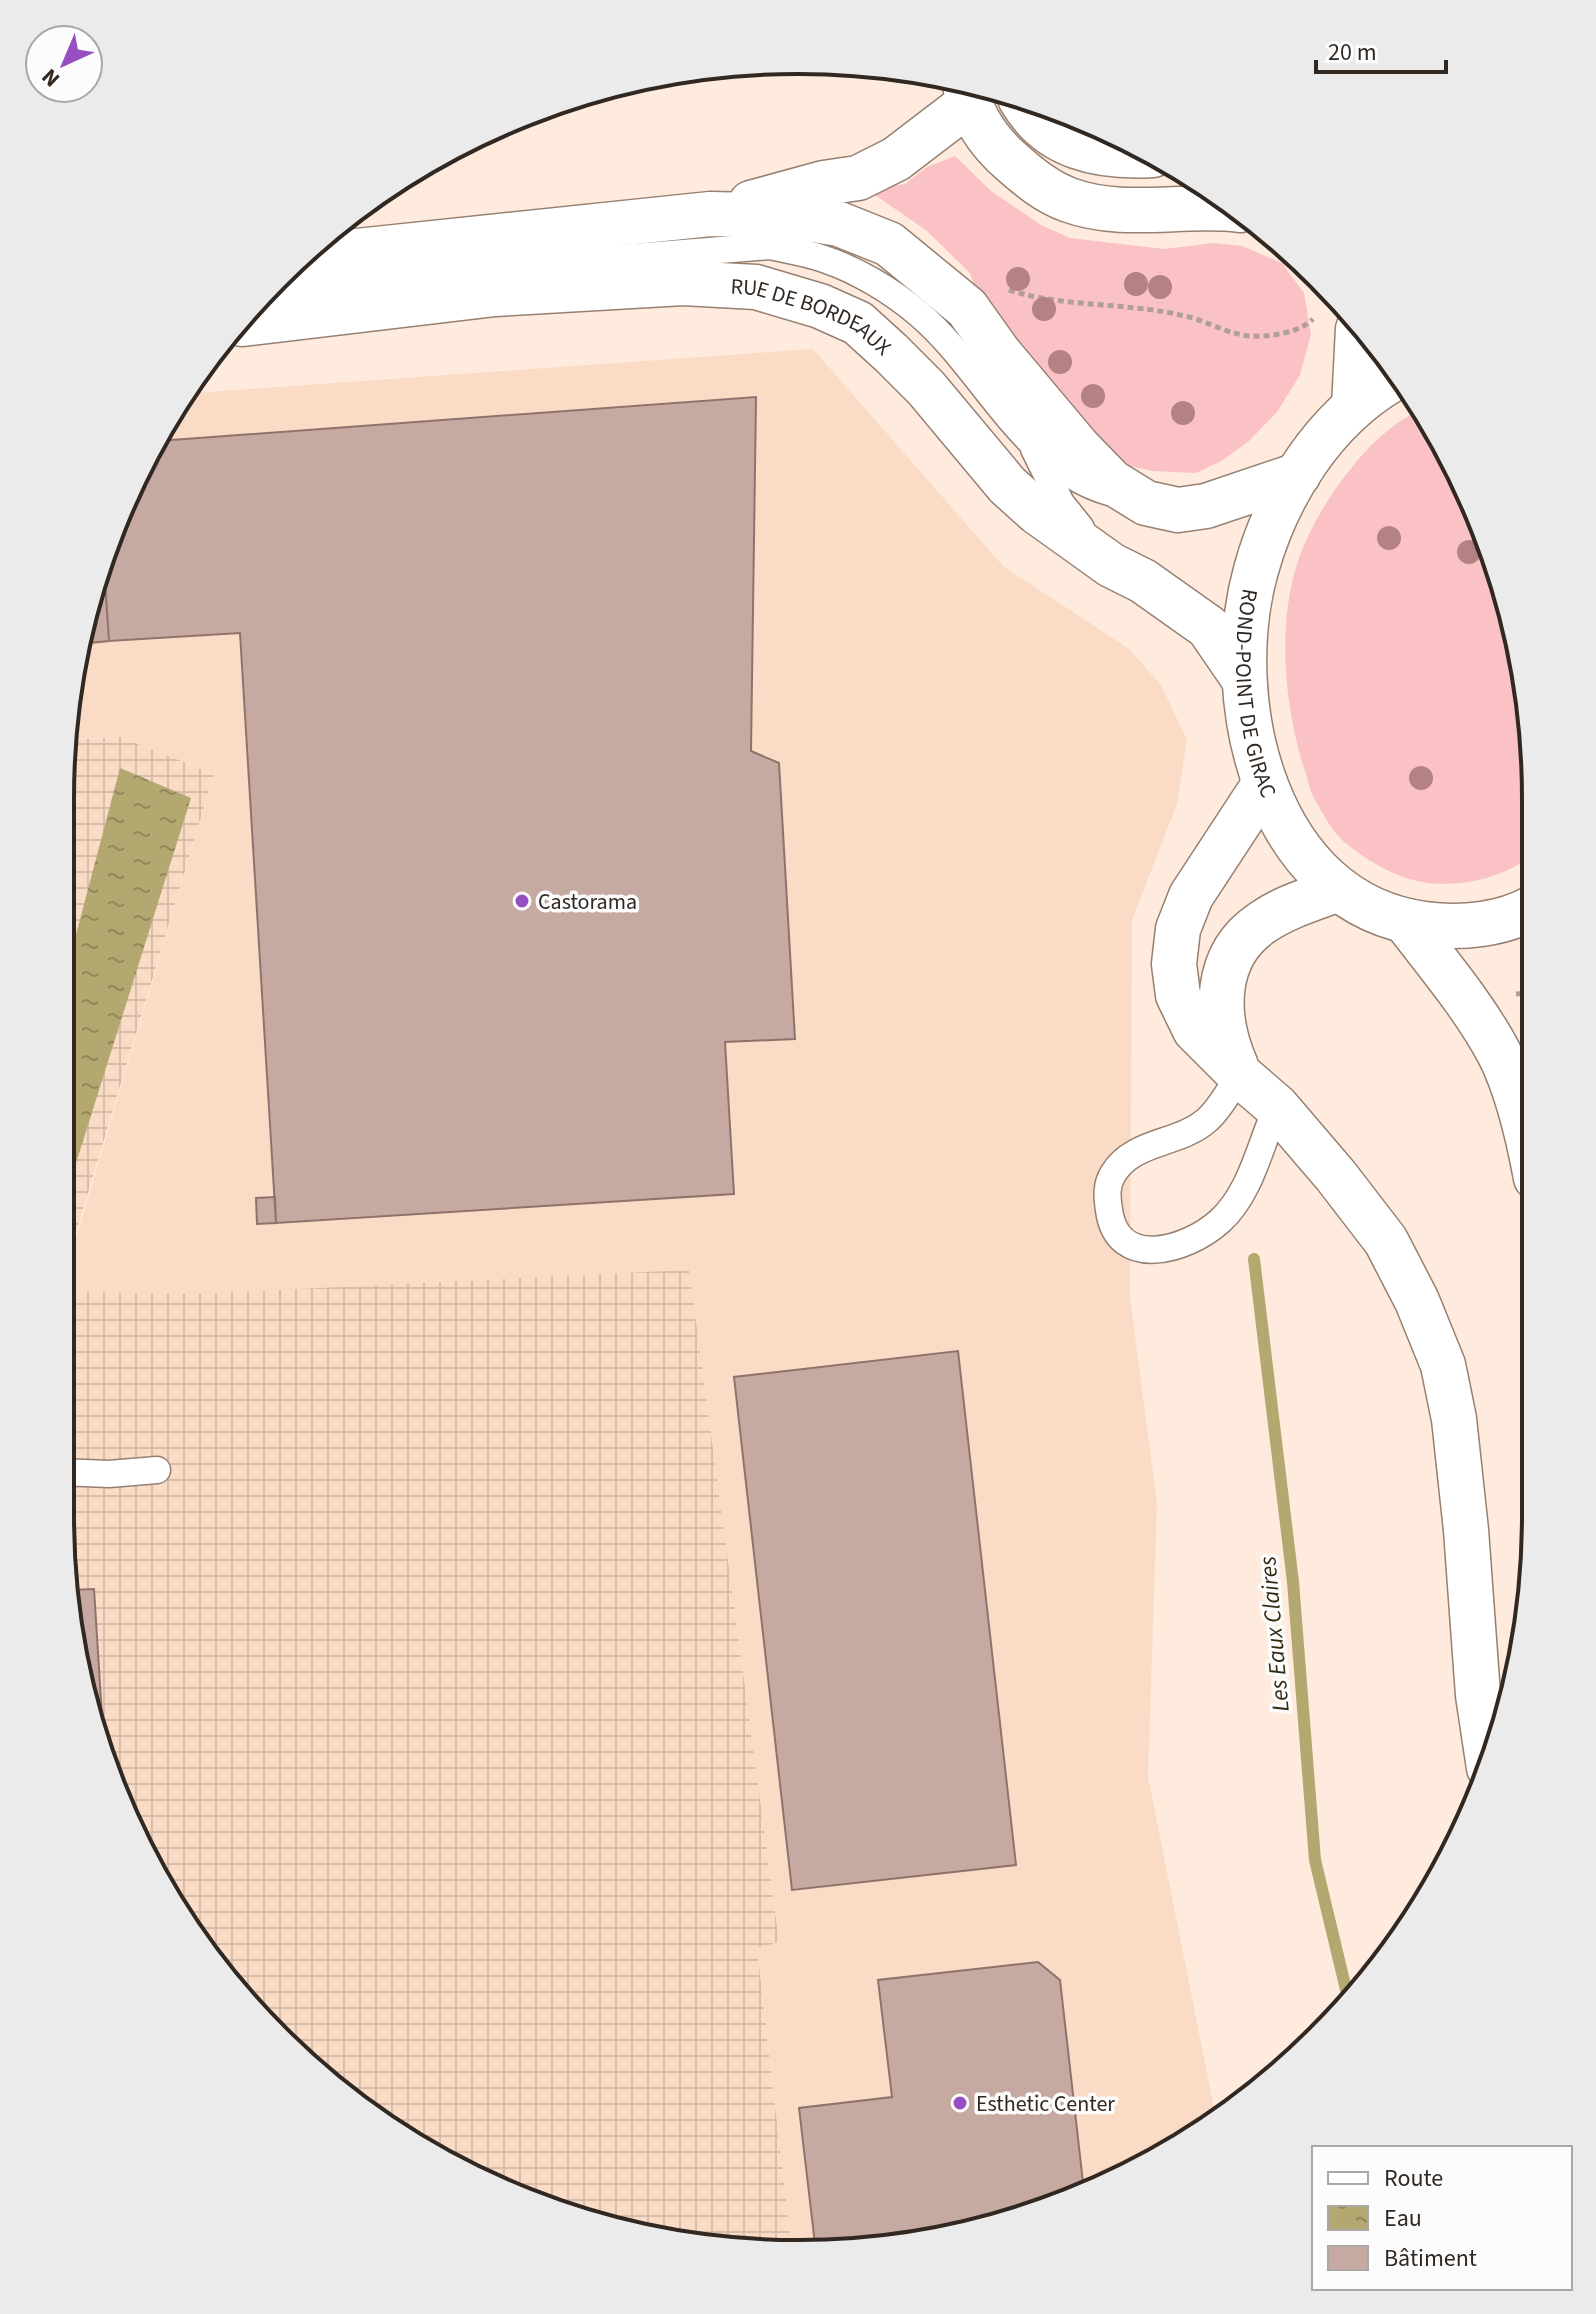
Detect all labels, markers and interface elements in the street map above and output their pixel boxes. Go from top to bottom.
north arrow [24,24,104,104]
scale bar [1316,24,1446,74]
text: 20 m [1328,35,1377,70]
text: N [34,61,67,94]
street label: RUE DE BORDEAUX [730,271,898,363]
street label: ROND-POINT DE GIRAC [1227,586,1284,803]
place label: Castorama [538,886,637,918]
marker: Castorama [513,892,531,910]
water label: Les Eaux Claires [1250,1554,1299,1713]
place label: Esthetic Center [976,2088,1115,2120]
marker: Esthetic Center [951,2094,969,2112]
legend [1312,2146,1572,2290]
text: Route [1384,2161,1443,2196]
text: Eau [1384,2201,1422,2236]
text: Bâtiment [1384,2241,1477,2276]

